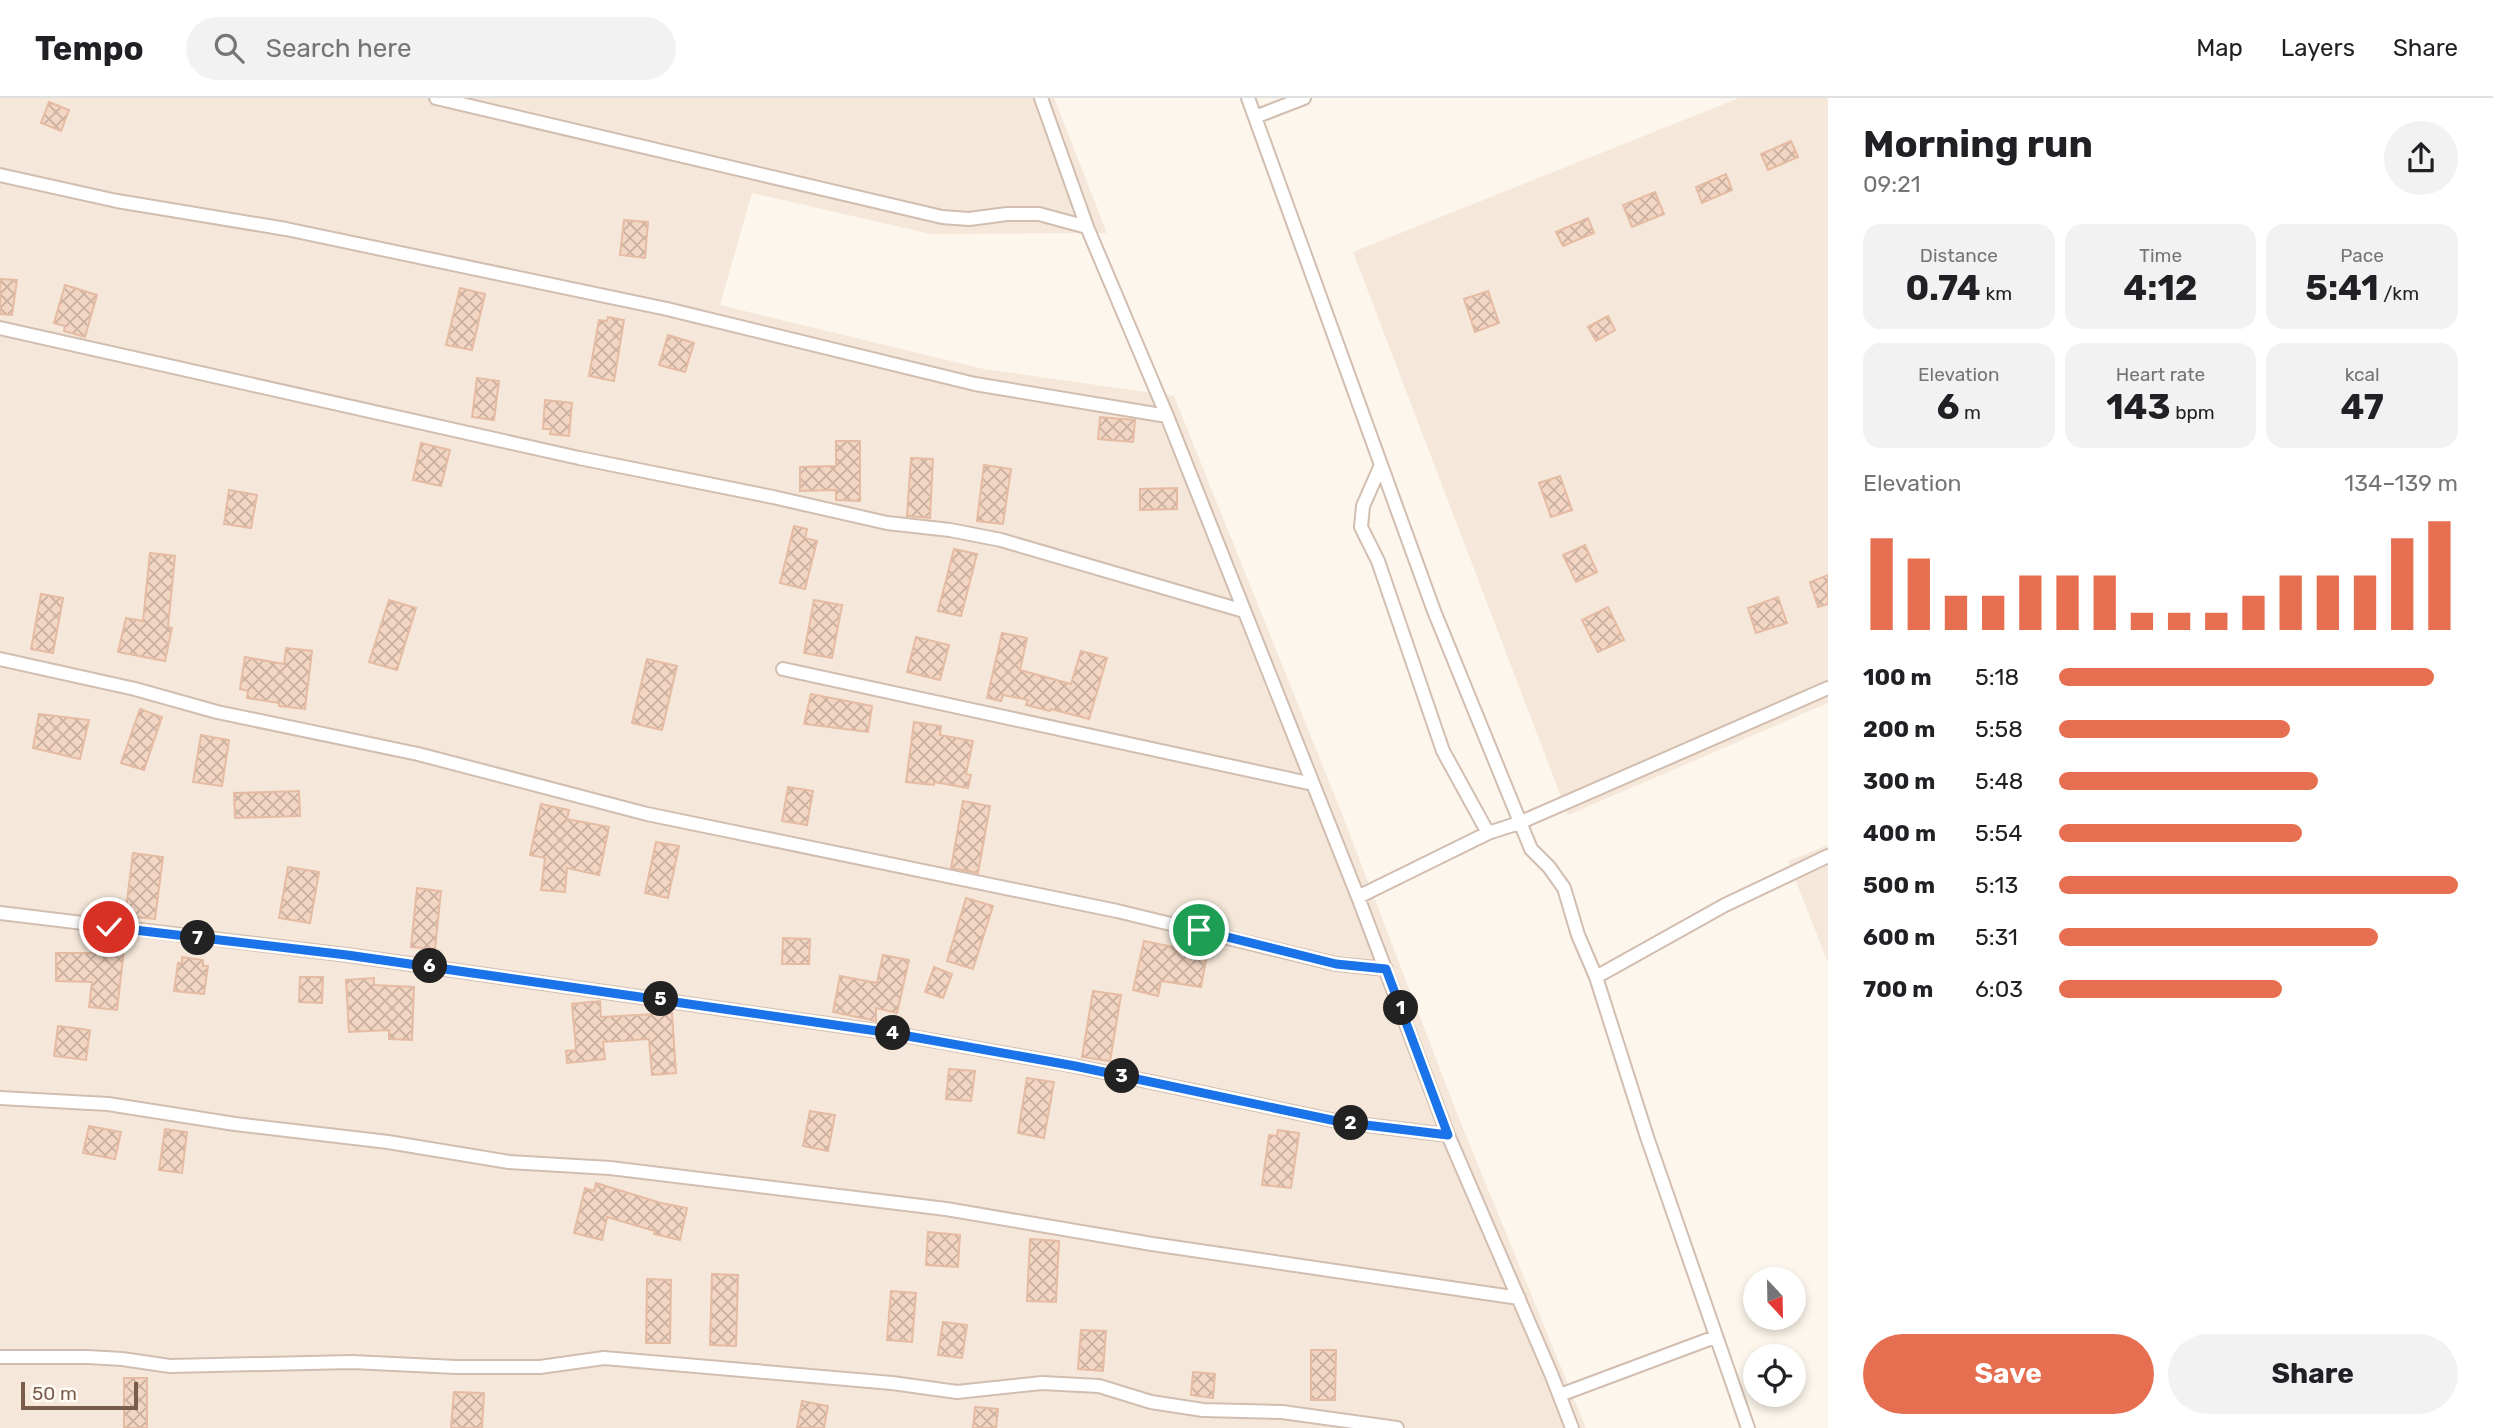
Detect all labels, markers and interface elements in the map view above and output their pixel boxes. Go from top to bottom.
search box [186,17,676,80]
text: Tempo [35,29,144,68]
icon: search [210,29,248,67]
text: Search here [266,33,412,64]
text: Map [2196,34,2243,62]
text: Layers [2281,34,2355,62]
text: Share [2393,34,2458,62]
text: Morning run [1863,121,2093,167]
button: share [2384,121,2458,195]
text: 09:21 [1863,170,1920,198]
text: Distance [1920,244,1998,267]
text: Time [2139,244,2182,267]
text: Pace [2340,244,2384,267]
text: 0.74 [1906,267,1981,309]
text: 4:12 [2123,267,2198,309]
text: 5:41 [2305,267,2379,309]
text: km [1981,282,2012,305]
text: /km [2379,282,2419,305]
text: Elevation [1918,363,2000,386]
text: Heart rate [2116,363,2205,386]
text: kcal [2345,363,2380,386]
text: 6 [1937,386,1959,428]
text: 143 [2106,386,2171,428]
text: 47 [2341,386,2384,428]
text: m [1959,401,1981,424]
text: bpm [2171,401,2215,424]
text: Elevation [1863,469,1962,497]
text: 134–139 m [2344,469,2458,497]
text: 100 m [1863,663,1932,691]
text: 5:18 [1975,663,2019,691]
text: 200 m [1863,715,1935,743]
text: 5:58 [1975,715,2023,743]
text: 300 m [1863,767,1935,795]
text: 5:48 [1975,767,2023,795]
text: 400 m [1863,819,1936,847]
text: 5:54 [1975,819,2023,847]
text: 500 m [1863,871,1935,899]
text: 5:13 [1975,871,2018,899]
pin [79,897,139,957]
pin [1169,900,1229,960]
icon: check [90,908,128,946]
icon: arrive [1180,911,1218,949]
pin: 7 [180,920,216,956]
text: 600 m [1863,923,1935,951]
text: 5:31 [1975,923,2018,951]
text: 7 [192,926,203,949]
pin: 6 [412,948,448,984]
text: 6 [423,954,436,977]
text: 700 m [1863,975,1933,1003]
text: 6:03 [1975,975,2023,1003]
pin: 5 [644,982,678,1016]
text: 5 [654,987,667,1010]
pin: 1 [1384,990,1418,1026]
text: 1 [1396,996,1405,1019]
pin: 4 [876,1016,910,1051]
text: 4 [886,1021,899,1044]
pin: 3 [1104,1058,1140,1094]
text: 3 [1115,1064,1128,1087]
pin: 2 [1334,1105,1368,1140]
text: 2 [1344,1111,1357,1134]
north arrow [1743,1267,1806,1330]
map controls [1743,1267,1806,1407]
button: Save [1863,1334,2154,1414]
button: Share [2168,1334,2458,1414]
button: locate [1743,1344,1806,1407]
scale bar [21,1379,138,1411]
text: 50 m [32,1382,77,1405]

